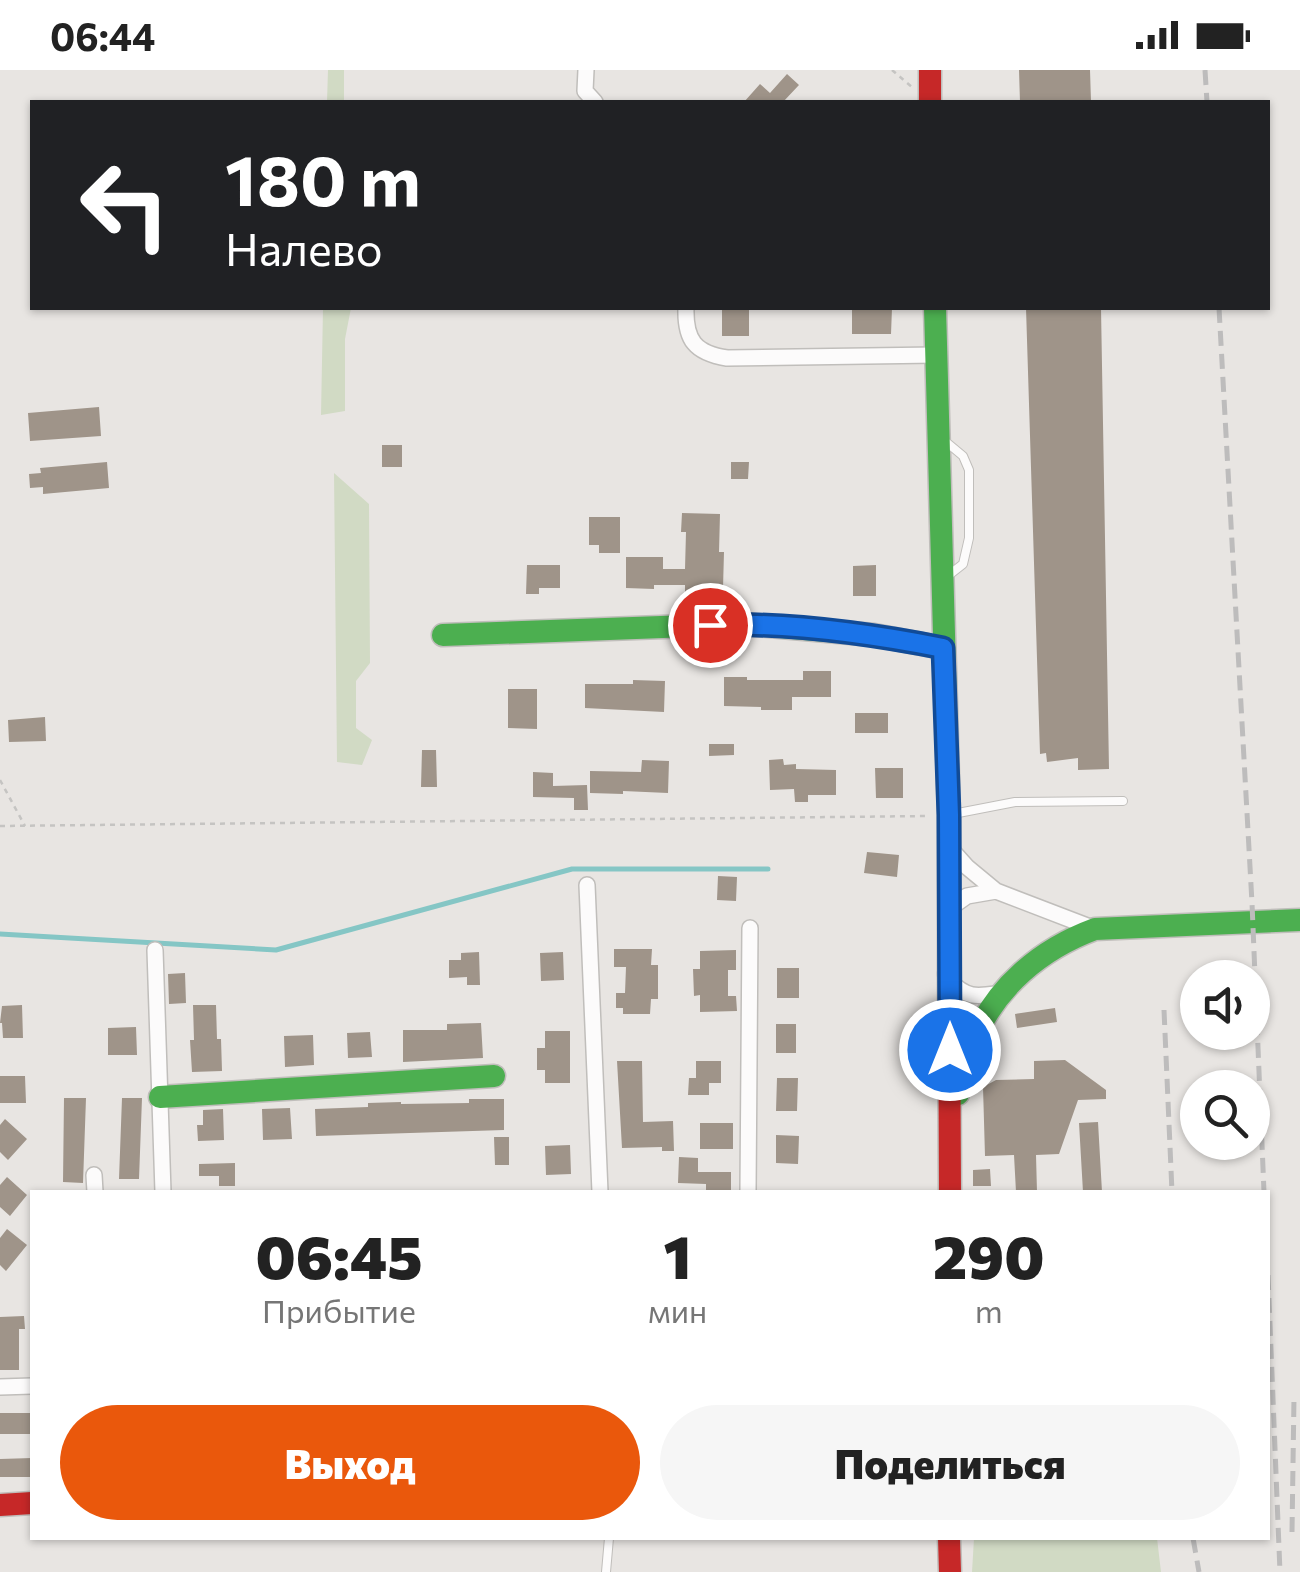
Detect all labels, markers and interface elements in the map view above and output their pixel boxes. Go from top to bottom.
text: 06:44 [50,12,155,59]
text: 180 m [225,135,421,220]
icon: left [60,140,190,270]
text: Налево [225,220,383,275]
pin [668,583,753,668]
icon: arrive [683,598,738,653]
map controls [1180,960,1270,1160]
button: sound [1180,960,1270,1050]
position arrow [898,998,1002,1102]
button: search [1180,1070,1270,1160]
text: 06:45 [255,1218,422,1291]
text: 1 [664,1218,692,1291]
text: 290 [933,1218,1045,1291]
text: Прибытие [262,1290,416,1330]
text: мин [648,1290,707,1330]
text: m [975,1290,1003,1330]
button: Выход [60,1405,640,1520]
button: Поделиться [660,1405,1240,1520]

